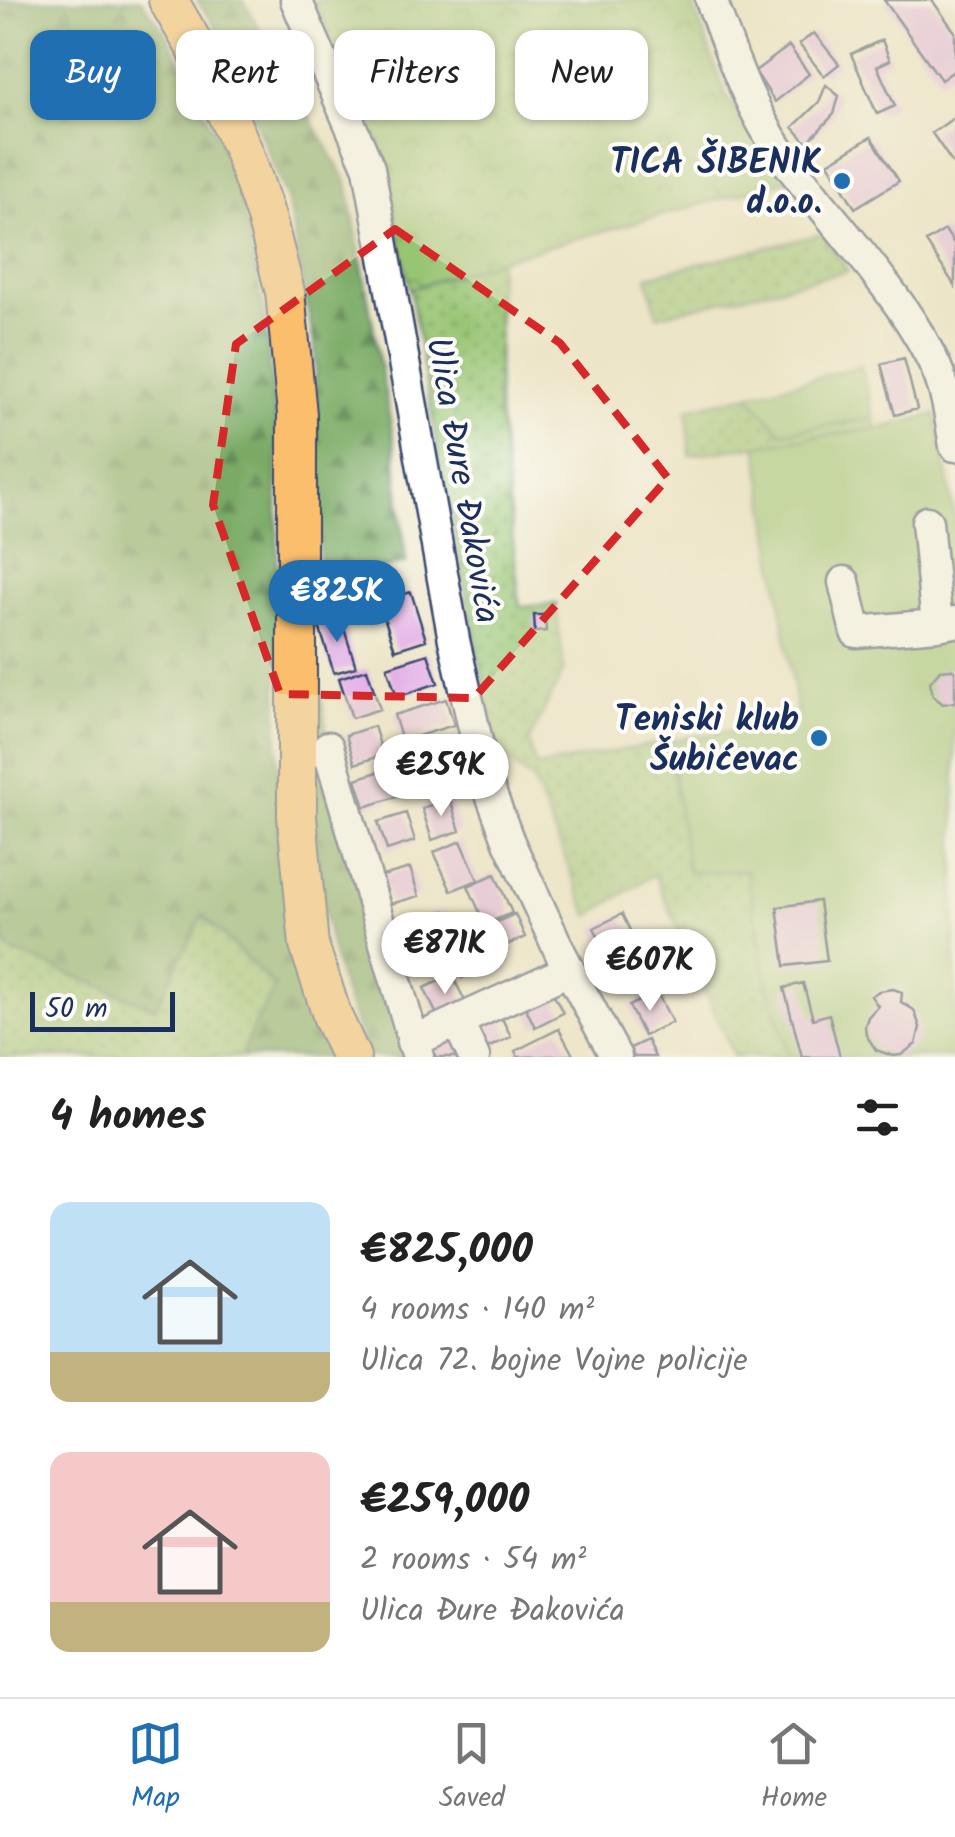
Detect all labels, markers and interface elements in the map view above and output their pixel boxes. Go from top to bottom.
chip: Buy [30,30,156,120]
chip: Rent [176,30,314,120]
chip: Filters [334,30,495,120]
chip: New [515,30,648,120]
place label: TICA ŠIBENIK d.o.o. [610,136,822,232]
marker: TICA ŠIBENIK d.o.o. [831,170,853,192]
street label: Ulica Đure Đakovića [408,333,514,628]
pin: €825K [267,560,407,645]
text: €825K [290,567,384,618]
place label: Teniski klub Šubićevac [615,693,799,789]
marker: Teniski klub Šubićevac [808,727,830,749]
pin: €259K [371,734,511,819]
text: €259K [396,741,486,792]
pin: €871K [375,912,515,997]
text: €871K [403,919,487,970]
pin: €607K [580,929,720,1014]
text: €607K [606,936,694,987]
scale bar [30,987,175,1032]
text: 50 m [45,987,108,1032]
text: 4 homes [50,1084,206,1151]
icon: filters [850,1090,905,1145]
text: €825,000 [360,1218,533,1285]
icon: home [130,1242,250,1362]
text: 4 rooms · 140 m² [360,1285,594,1336]
text: Ulica 72. bojne Vojne policije [360,1336,748,1387]
text: €259,000 [360,1468,529,1535]
icon: home [130,1492,250,1612]
text: 2 rooms · 54 m² [360,1535,586,1586]
text: Ulica Đure Đakovića [360,1586,625,1637]
tab: Map [128,1716,183,1821]
tab: Saved [439,1716,505,1821]
tab: Home [761,1716,827,1821]

